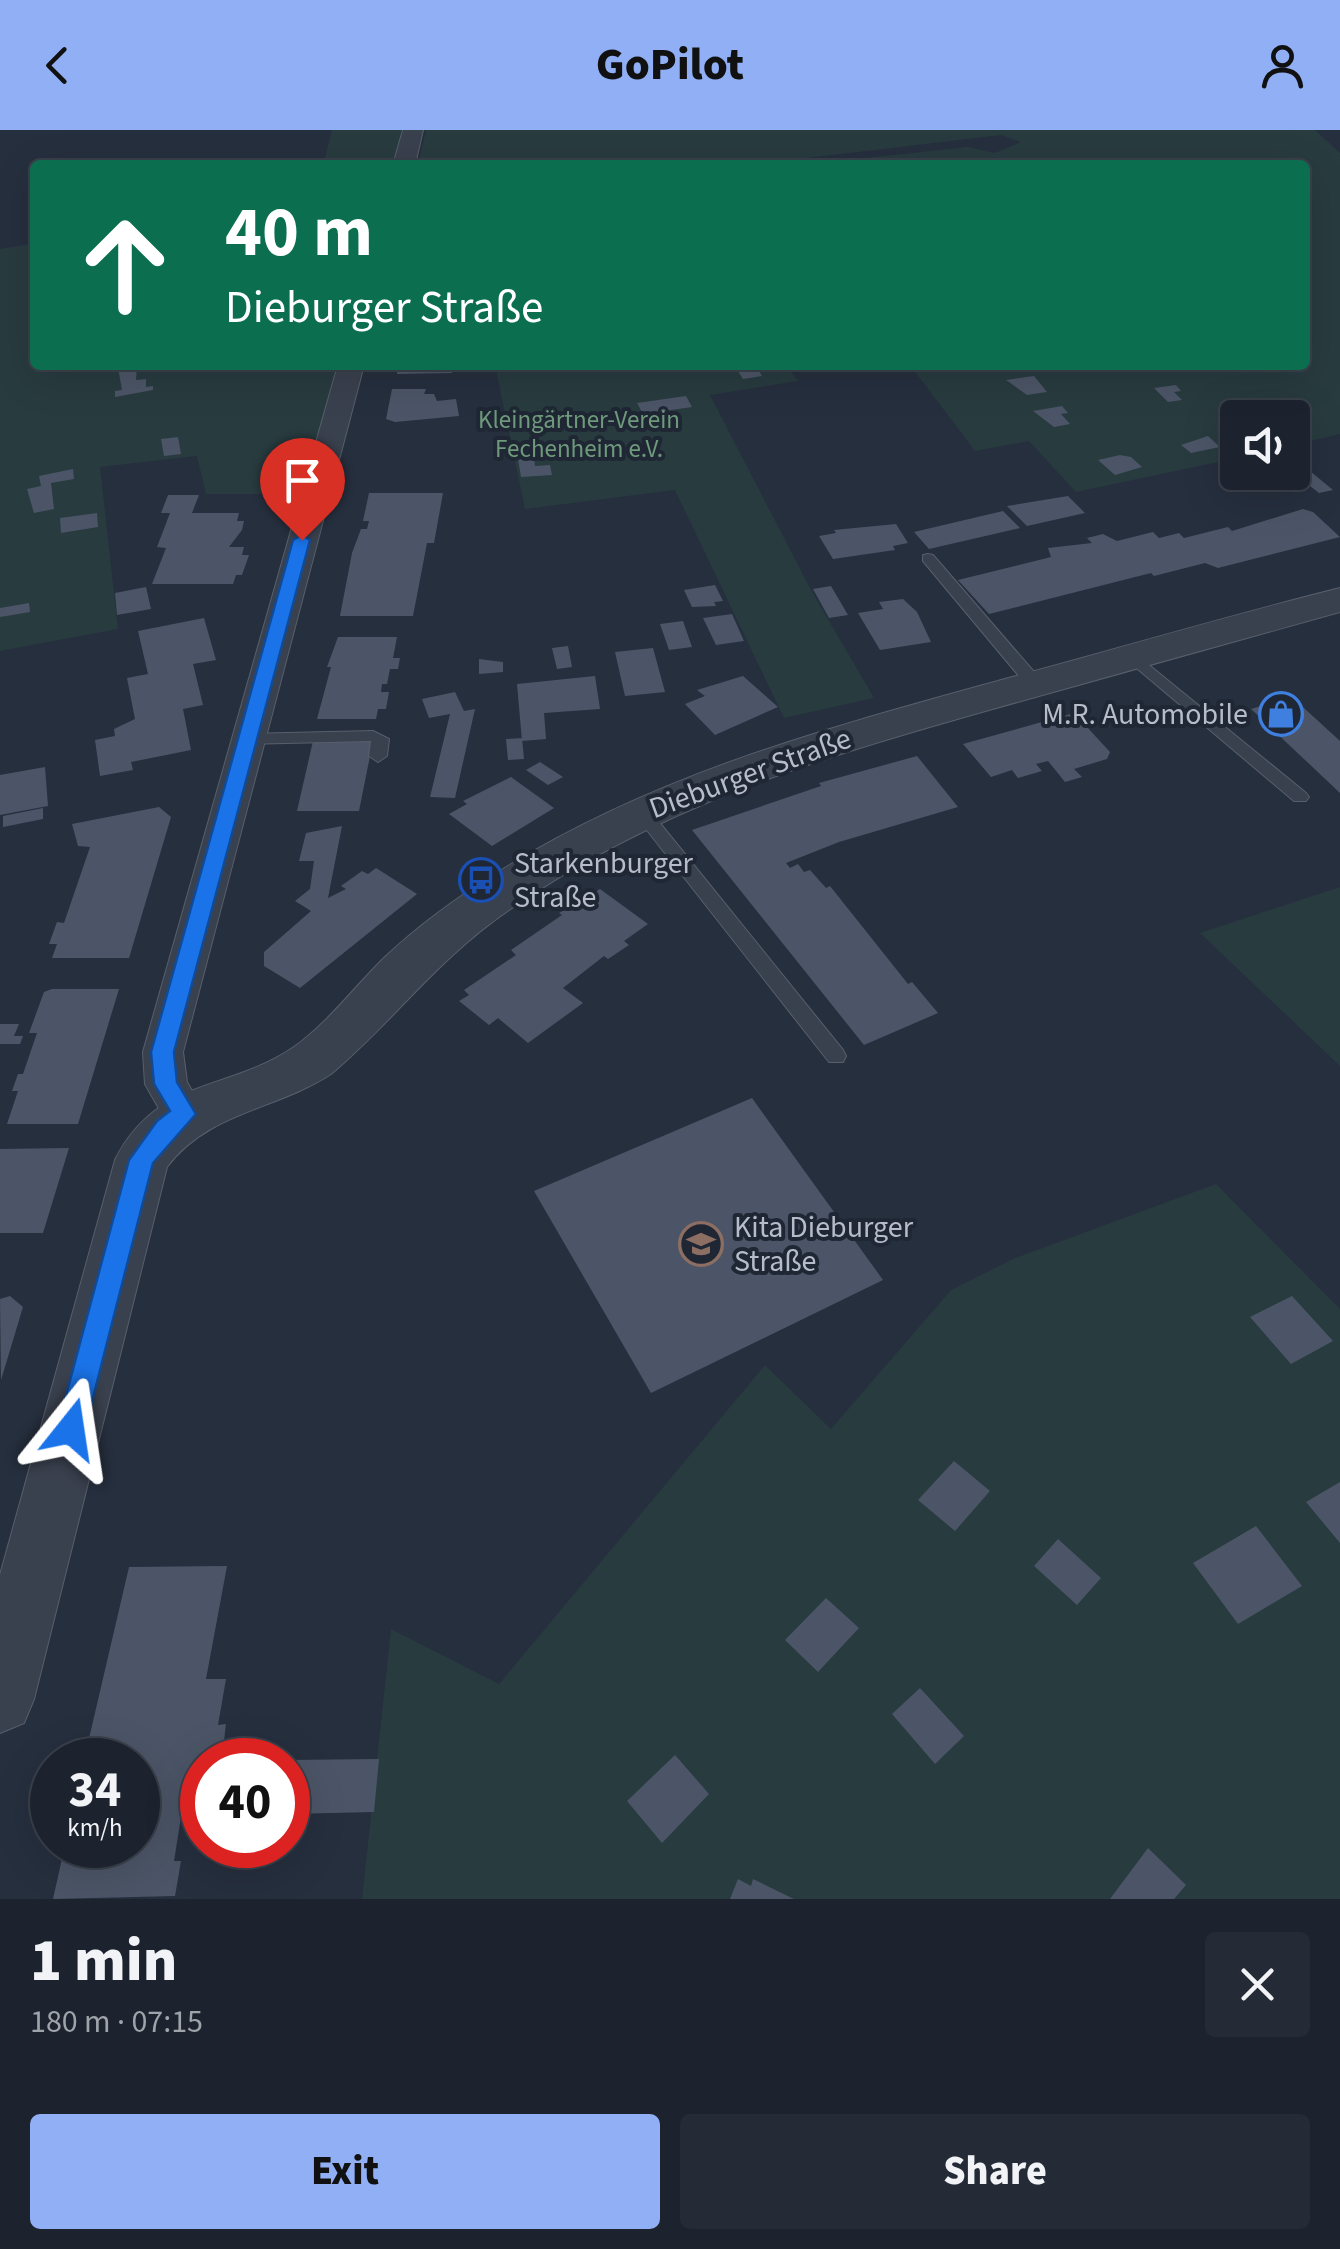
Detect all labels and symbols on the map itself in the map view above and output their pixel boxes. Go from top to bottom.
park label: Kleingärtner-Verein Fechenheim e.V. [478,402,680,467]
pin [260,438,345,541]
shop icon: M.R. Automobile [1258,691,1304,737]
place label: M.R. Automobile [1042,693,1248,736]
street label: Dieburger Straße [643,717,857,830]
place label: Starkenburger Straße [514,842,694,919]
bus stop icon: Starkenburger Straße [458,857,504,903]
place label: Kita Dieburger Straße [734,1206,914,1283]
school or university icon: Kita Dieburger Straße [678,1221,724,1267]
position arrow [19,1377,123,1481]
speed limit sign: 40 [180,1738,310,1868]

